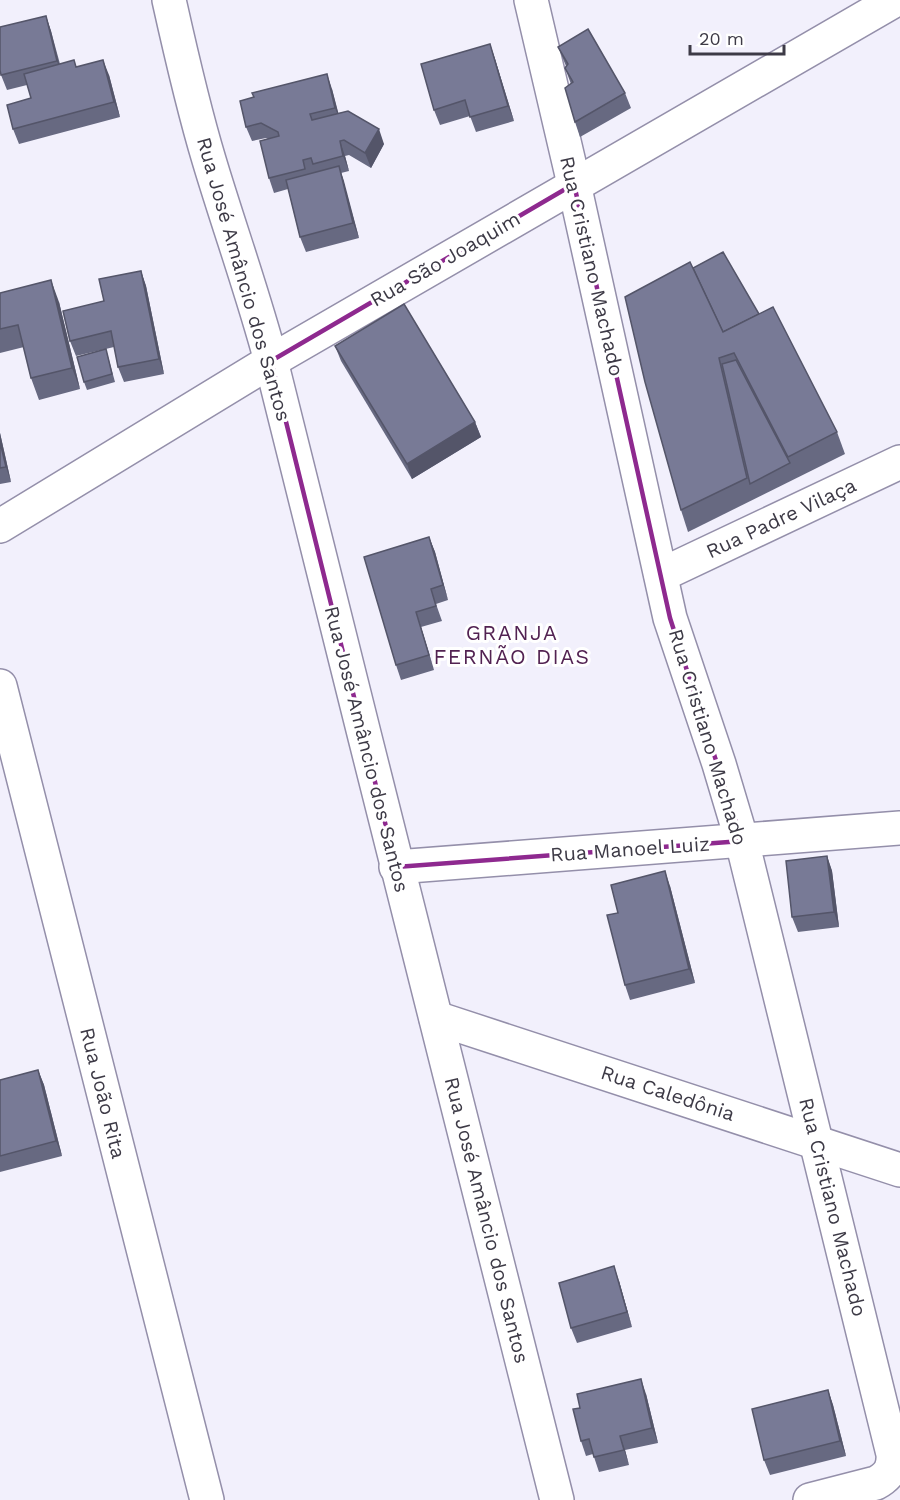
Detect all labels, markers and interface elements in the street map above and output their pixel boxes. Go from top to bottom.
scale bar [690,18,784,56]
text: 20 m [699,28,744,49]
street label: Rua José Amâncio dos Santos [192,134,296,424]
street label: Rua Cristiano Machado [555,154,629,378]
street label: Rua São Joaquim [366,206,524,312]
street label: Rua Padre Vilaça [702,473,860,563]
street label: Rua José Amâncio dos Santos [320,603,414,895]
district label: GRANJA FERNÃO DIAS [434,620,590,669]
street label: Rua Cristiano Machado [664,626,752,848]
street label: Rua Manoel Luiz [550,831,710,867]
street label: Rua João Rita [75,1025,131,1161]
street label: Rua Caledônia [598,1060,738,1126]
street label: Rua José Amâncio dos Santos [440,1074,534,1366]
street label: Rua Cristiano Machado [794,1095,872,1319]

